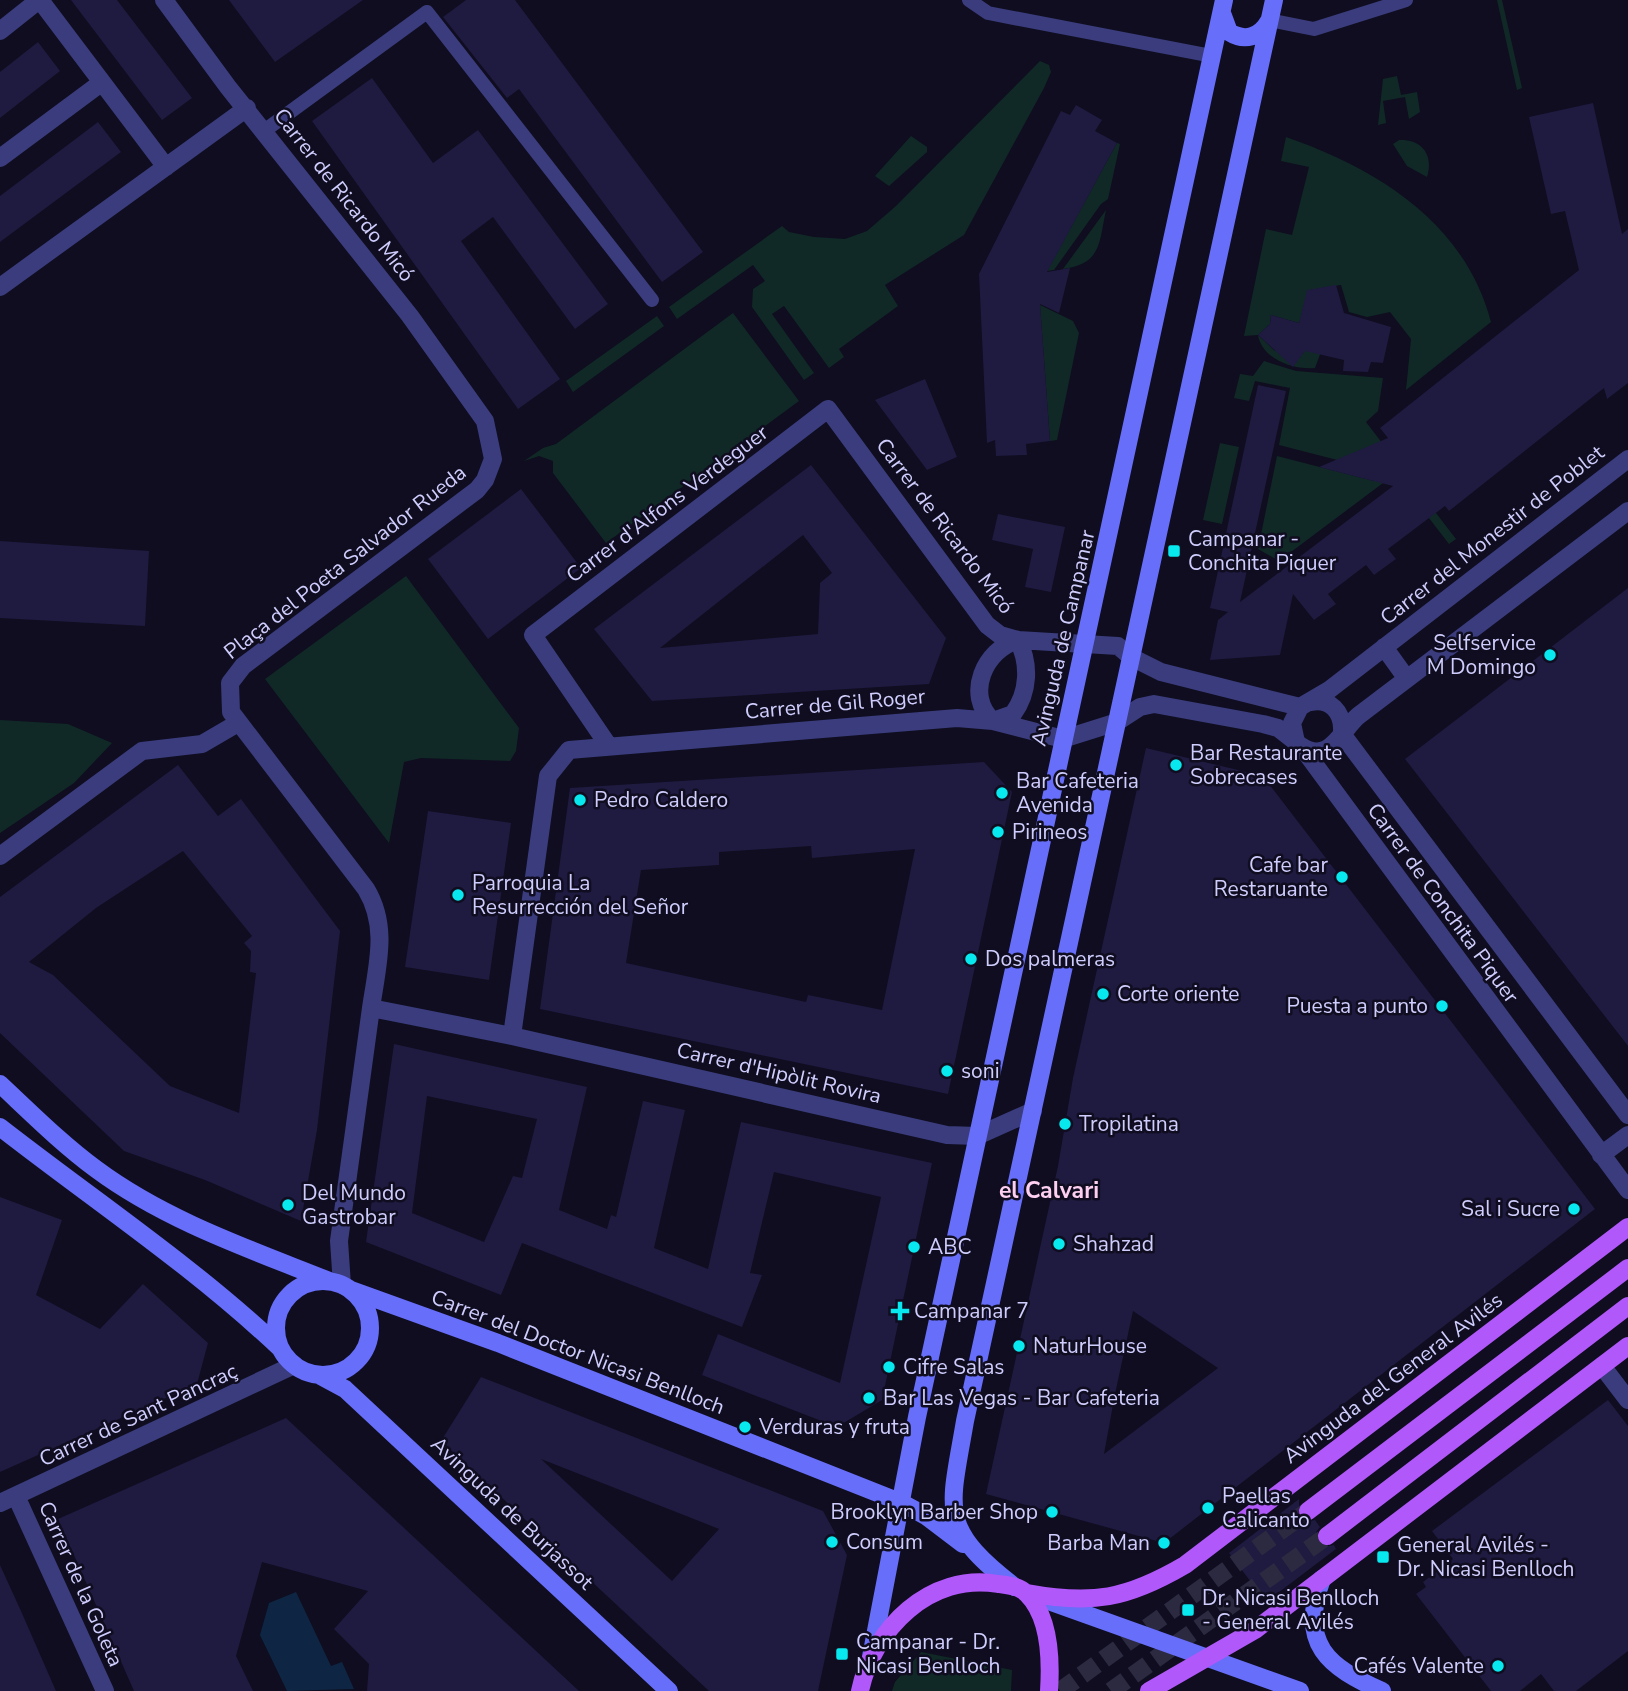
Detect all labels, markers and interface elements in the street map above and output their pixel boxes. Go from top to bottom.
street label: Carrer de Ricardo Micó [267,102,421,288]
street label: Carrer d'Alfons Verdeguer [560,419,774,589]
street label: Carrer de Ricardo Micó [870,432,1020,620]
street label: Carrer del Monestir de Poblet [1374,438,1610,631]
street label: Plaça del Poeta Salvador Rueda [218,459,472,665]
place label: Campanar - Conchita Piquer [1188,525,1337,577]
street label: Avinguda de Campanar [1025,527,1102,749]
marker: Campanar - Conchita Piquer [1166,543,1182,559]
place label: Selfservice M Domingo [1427,629,1536,681]
marker: Selfservice M Domingo [1542,647,1558,663]
street label: Carrer de Gil Roger [744,682,927,726]
place label: Bar Restaurante Sobrecases [1190,739,1342,791]
marker: Bar Restaurante Sobrecases [1168,757,1184,773]
place label: Bar Cafeteria Avenida [1016,767,1139,819]
marker: Bar Cafeteria Avenida [994,785,1010,801]
place label: Pedro Caldero [594,786,728,814]
marker: Pedro Caldero [572,792,588,808]
street label: Carrer de Conchita Piquer [1361,797,1525,1009]
place label: Pirineos [1012,818,1087,846]
marker: Pirineos [990,824,1006,840]
place label: Cafe bar Restaruante [1214,851,1328,903]
place label: Parroquia La Resurrección del Señor [472,869,689,921]
marker: Cafe bar Restaruante [1334,869,1350,885]
marker: Parroquia La Resurrección del Señor [450,887,466,903]
place label: Dos palmeras [985,945,1115,973]
marker: Dos palmeras [963,951,979,967]
place label: Corte oriente [1117,980,1240,1008]
marker: Corte oriente [1095,986,1111,1002]
place label: Puesta a punto [1287,992,1428,1020]
marker: Puesta a punto [1434,998,1450,1014]
street label: Carrer d'Hipòlit Rovira [674,1036,884,1110]
place label: soni [961,1057,1000,1085]
marker: soni [939,1063,955,1079]
place label: Tropilatina [1079,1110,1179,1138]
marker: Tropilatina [1057,1116,1073,1132]
district label: el Calvari [999,1175,1099,1206]
place label: Del Mundo Gastrobar [302,1179,406,1231]
place label: Sal i Sucre [1461,1195,1560,1223]
marker: Del Mundo Gastrobar [280,1197,296,1213]
marker: Sal i Sucre [1566,1201,1582,1217]
place label: Shahzad [1073,1230,1154,1258]
place label: ABC [928,1233,972,1261]
marker: Shahzad [1051,1236,1067,1252]
marker: ABC [906,1239,922,1255]
street label: Carrer del Doctor Nicasi Benlloch [427,1283,729,1421]
street label: Avinguda del General Avilés [1278,1286,1508,1470]
place label: Campanar 7 [914,1297,1029,1325]
marker: Campanar 7 [892,1303,908,1319]
place label: NaturHouse [1033,1332,1147,1360]
marker: NaturHouse [1011,1338,1027,1354]
place label: Cifre Salas [903,1353,1004,1381]
street label: Carrer de Sant Pancraç [35,1357,242,1473]
marker: Cifre Salas [881,1359,897,1375]
place label: Bar Las Vegas - Bar Cafeteria [883,1384,1160,1412]
marker: Bar Las Vegas - Bar Cafeteria [861,1390,877,1406]
place label: Verduras y fruta [758,1413,910,1441]
marker: Verduras y fruta [737,1419,753,1435]
street label: Avinguda de Burjassot [425,1430,600,1596]
place label: Paellas Calicanto [1222,1482,1310,1534]
street label: Carrer de la Goleta [32,1497,130,1671]
place label: Brooklyn Barber Shop [831,1498,1038,1526]
marker: Paellas Calicanto [1200,1500,1216,1516]
marker: Brooklyn Barber Shop [1044,1504,1060,1520]
place label: Consum [846,1528,923,1556]
place label: Barba Man [1047,1529,1150,1557]
place label: General Avilés - Dr. Nicasi Benlloch [1397,1531,1574,1583]
marker: Consum [824,1534,840,1550]
marker: Barba Man [1156,1535,1172,1551]
marker: General Avilés - Dr. Nicasi Benlloch [1375,1549,1391,1565]
place label: Dr. Nicasi Benlloch - General Avilés [1202,1584,1379,1636]
marker: Dr. Nicasi Benlloch - General Avilés [1180,1602,1196,1618]
place label: Campanar - Dr. Nicasi Benlloch [856,1628,1001,1680]
marker: Campanar - Dr. Nicasi Benlloch [834,1646,850,1662]
place label: Cafés Valente [1354,1652,1484,1680]
marker: Cafés Valente [1490,1658,1506,1674]

